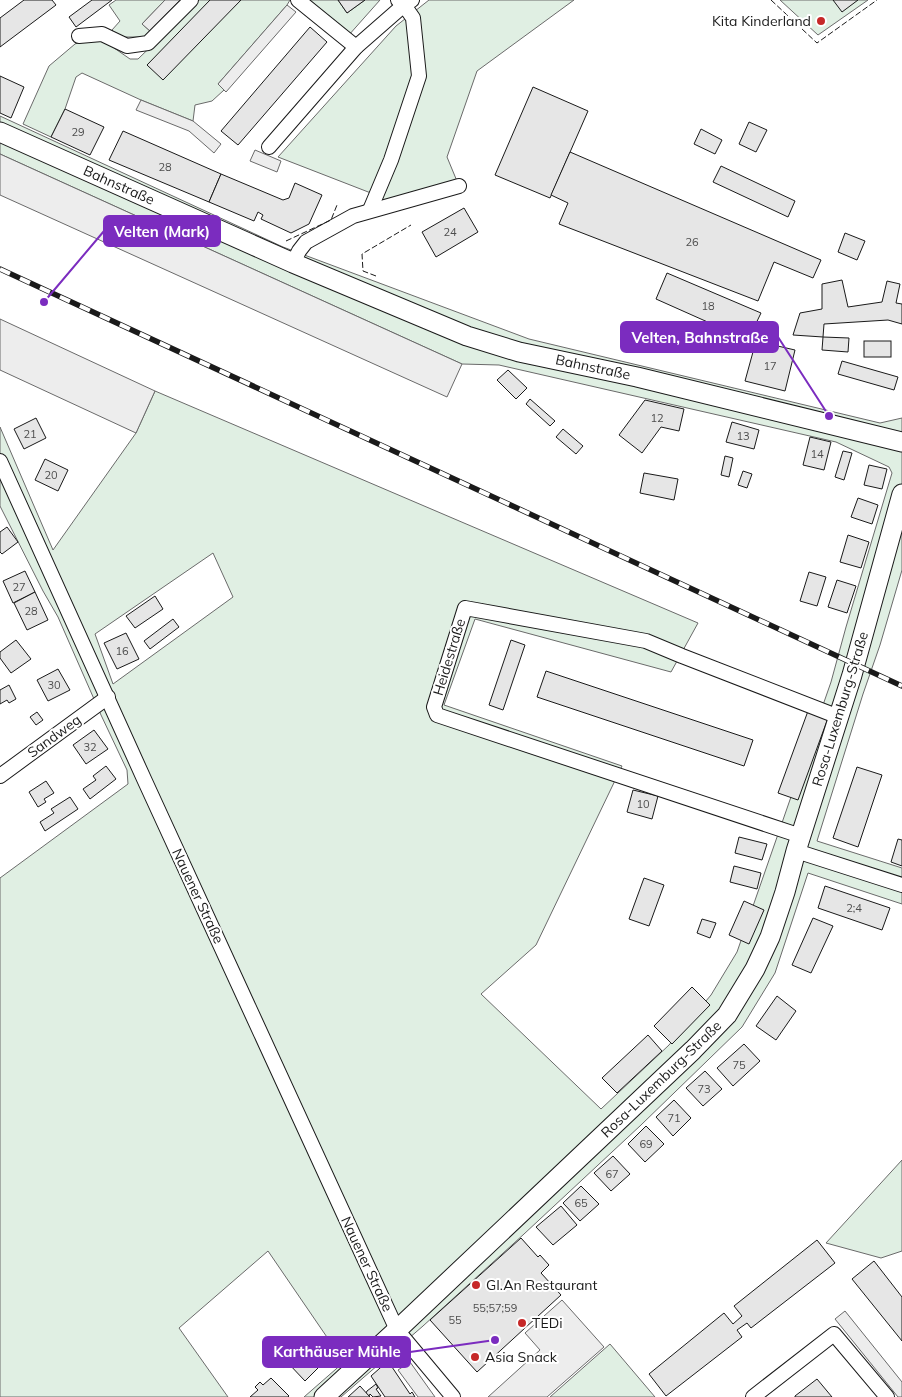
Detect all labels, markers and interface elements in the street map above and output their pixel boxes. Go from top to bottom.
place label: Kita Kinderland [712,12,811,30]
marker: Kita Kinderland [815,15,827,27]
house number: 29 [71,125,85,139]
house number: 28 [158,160,172,174]
street label: Bahnstraße [81,161,157,209]
callout: Velten (Mark) [104,216,220,246]
text: Velten (Mark) [113,222,210,241]
house number: 24 [443,225,457,239]
house number: 26 [685,235,699,249]
house number: 18 [701,299,715,313]
callout: Velten, Bahnstraße [621,322,778,352]
text: Velten, Bahnstraße [630,328,769,347]
street label: Bahnstraße [554,350,632,384]
house number: 17 [763,359,777,373]
house number: 12 [650,411,664,425]
house number: 21 [23,427,37,441]
house number: 13 [736,429,750,443]
house number: 14 [810,447,824,461]
house number: 20 [44,468,58,482]
house number: 27 [12,580,26,594]
house number: 28 [24,604,38,618]
street label: Heidestraße [429,616,469,698]
street label: Rosa-Luxemburg-Straße [808,629,872,789]
house number: 16 [115,644,129,658]
house number: 30 [47,678,61,692]
street label: Sandweg [24,711,84,761]
house number: 32 [83,740,97,754]
house number: 10 [636,797,650,811]
street label: Nauener Straße [168,846,228,946]
house number: 2;4 [846,901,862,915]
street label: Rosa-Luxemburg-Straße [597,1017,725,1141]
house number: 75 [732,1058,746,1072]
house number: 73 [697,1082,711,1096]
house number: 71 [667,1111,681,1125]
house number: 69 [639,1137,653,1151]
house number: 67 [605,1167,619,1181]
house number: 65 [574,1196,588,1210]
street label: Nauener Straße [337,1214,397,1314]
place label: GI.An Restaurant [486,1276,597,1294]
marker: GI.An Restaurant [470,1279,482,1291]
house number: 55;57;59 [473,1301,517,1315]
house number: 55 [448,1313,462,1327]
place label: TEDi [532,1314,562,1332]
marker: TEDi [516,1317,528,1329]
callout: Karthäuser Mühle [263,1337,410,1367]
text: Karthäuser Mühle [273,1342,401,1361]
place label: Asia Snack [485,1348,558,1366]
marker: Asia Snack [469,1351,481,1363]

